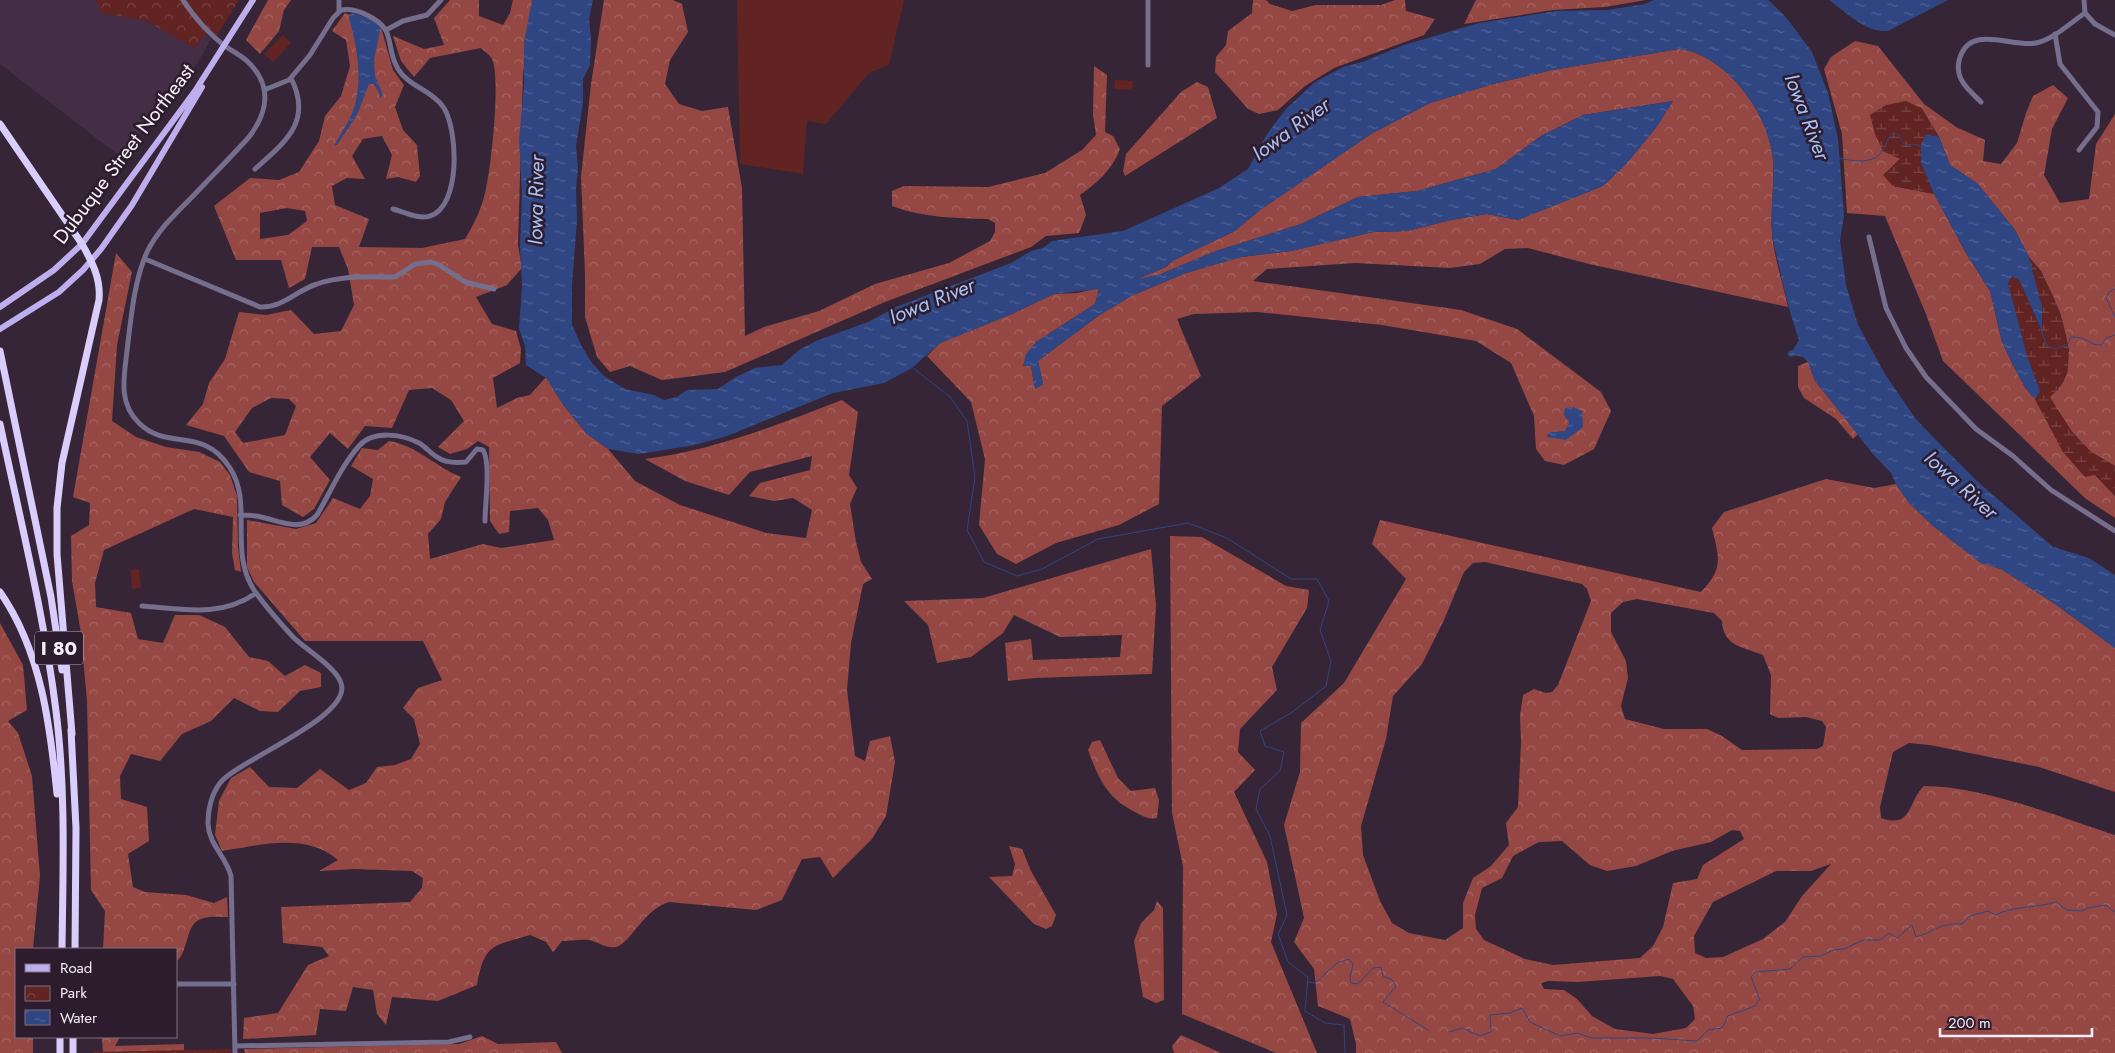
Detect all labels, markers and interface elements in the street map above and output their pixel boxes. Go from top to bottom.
street label: Dubuque Street Northeast [46,58,202,250]
water label: Iowa River [1777,69,1838,166]
water label: Iowa River [1246,90,1337,168]
water label: Iowa River [520,154,552,245]
water label: Iowa River [884,270,980,332]
water label: Iowa River [1917,444,2005,527]
road number: I 80 [35,632,83,664]
legend [15,948,178,1038]
text: Road [60,957,92,979]
text: Park [60,982,87,1004]
scale bar [1940,1006,2092,1038]
text: Water [60,1007,98,1029]
text: 200 m [1948,1012,1991,1034]

